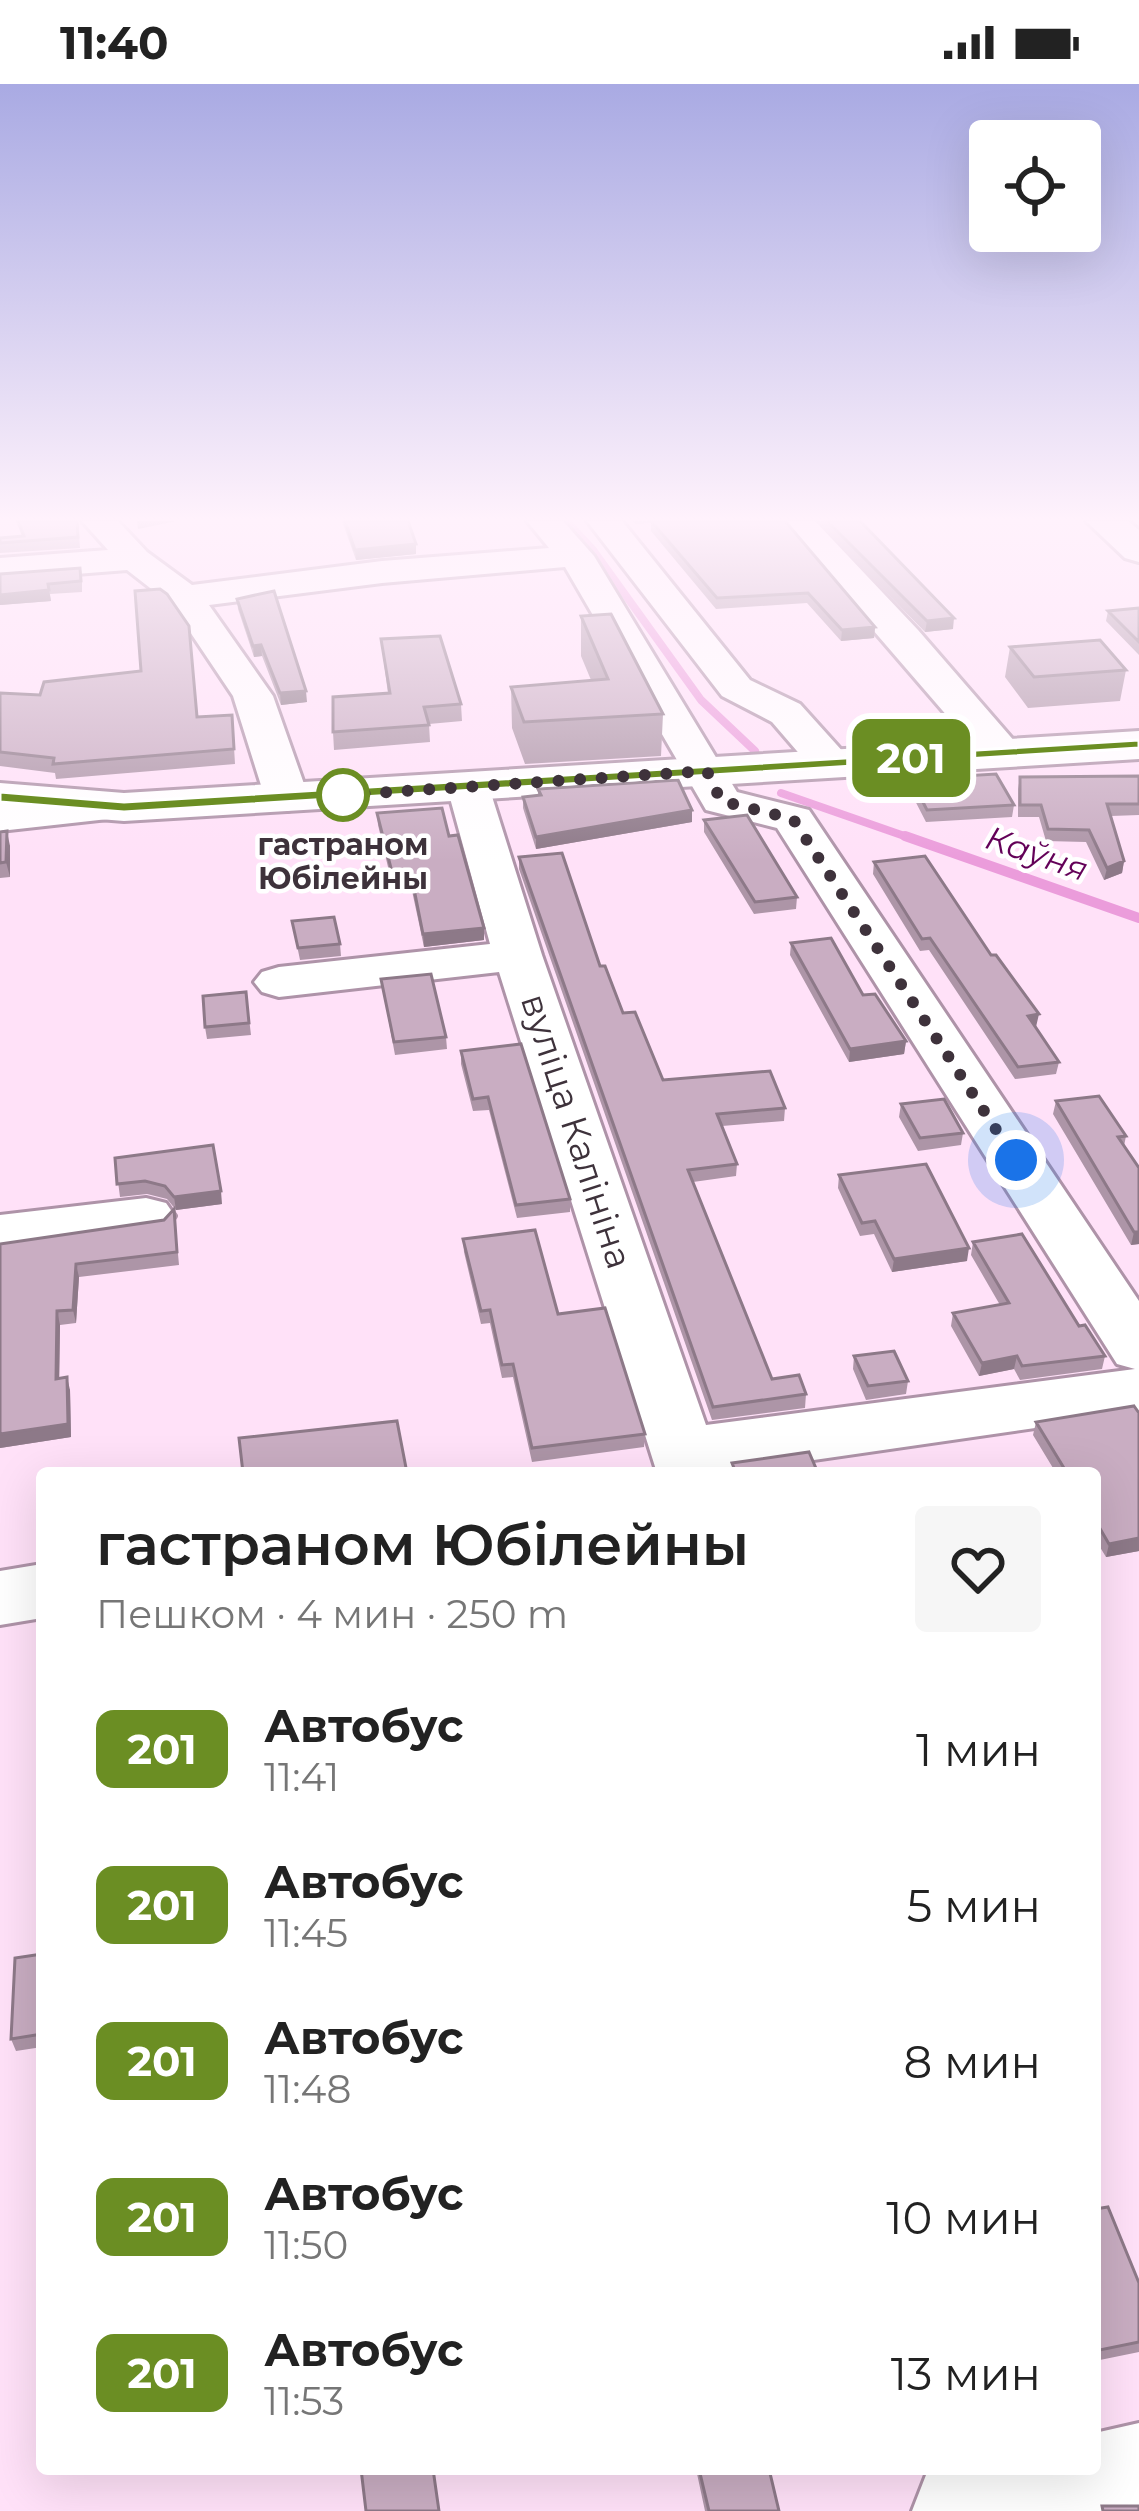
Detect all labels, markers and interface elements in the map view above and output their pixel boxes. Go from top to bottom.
text: 11:40 [60,15,169,70]
map controls [969,120,1101,252]
button: locate [969,120,1101,252]
line badge: 201 [842,719,980,797]
text: 201 [876,732,946,784]
marker: гастраном Юбілейны [318,770,368,820]
water label: Каўня [981,817,1093,889]
place label: гастраном Юбілейны [258,826,428,897]
street label: вуліца Калініна [512,988,642,1274]
your location [986,1130,1046,1190]
button: heart [915,1506,1041,1632]
text: гастраном Юбілейны [96,1510,749,1579]
text: Пешком · 4 мин · 250 m [96,1590,568,1638]
text: Автобус [264,1698,464,1753]
text: 1 мин [916,1722,1041,1777]
text: 201 [127,1723,197,1775]
text: 11:41 [264,1753,339,1801]
text: Автобус [264,1854,464,1909]
text: 5 мин [907,1878,1041,1933]
text: 201 [127,1879,197,1931]
text: 11:45 [264,1909,348,1957]
text: Автобус [264,2010,464,2065]
text: 8 мин [904,2034,1041,2089]
text: 201 [127,2035,197,2087]
text: 11:48 [264,2065,351,2113]
text: Автобус [264,2166,464,2221]
text: 10 мин [886,2190,1041,2245]
text: 201 [127,2191,197,2243]
text: 11:50 [264,2221,348,2269]
text: Автобус [264,2322,464,2377]
text: 13 мин [891,2346,1041,2401]
text: 201 [127,2347,197,2399]
text: 11:53 [264,2377,344,2425]

